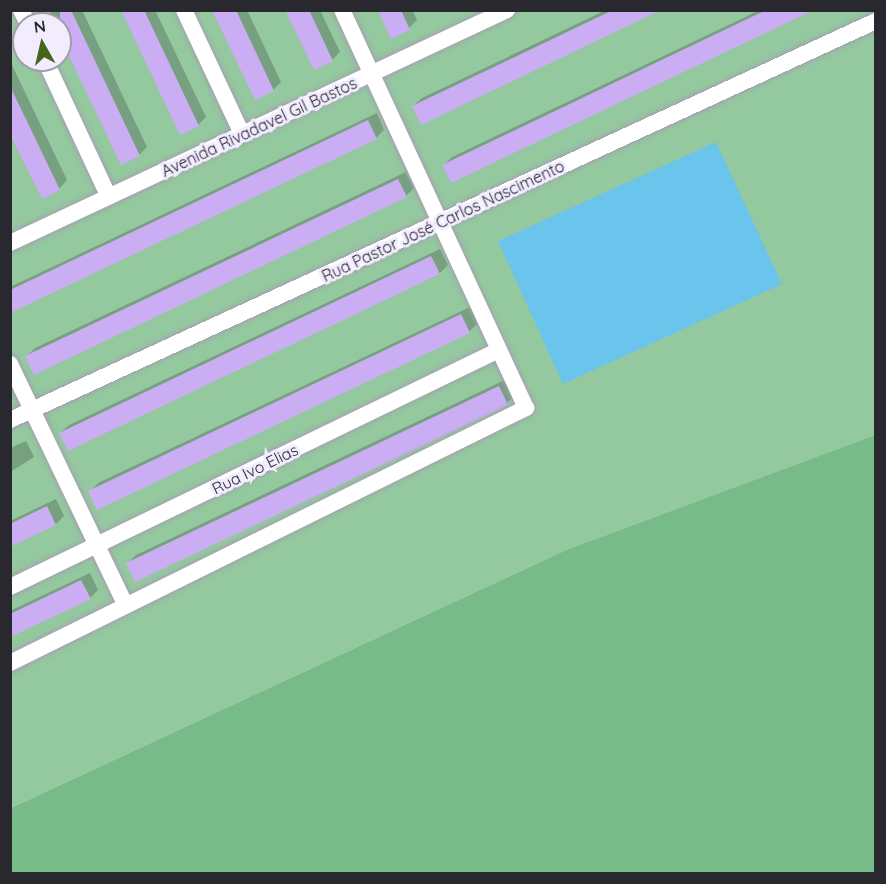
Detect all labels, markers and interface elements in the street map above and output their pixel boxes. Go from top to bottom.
north arrow [12,12,72,72]
text: N [33,15,47,37]
street label: Avenida Rivadavel Gil Bastos [158,73,360,181]
street label: Rua Pastor José Carlos Nascimento [319,156,567,286]
street label: Rua Ivo Elias [209,440,301,498]

